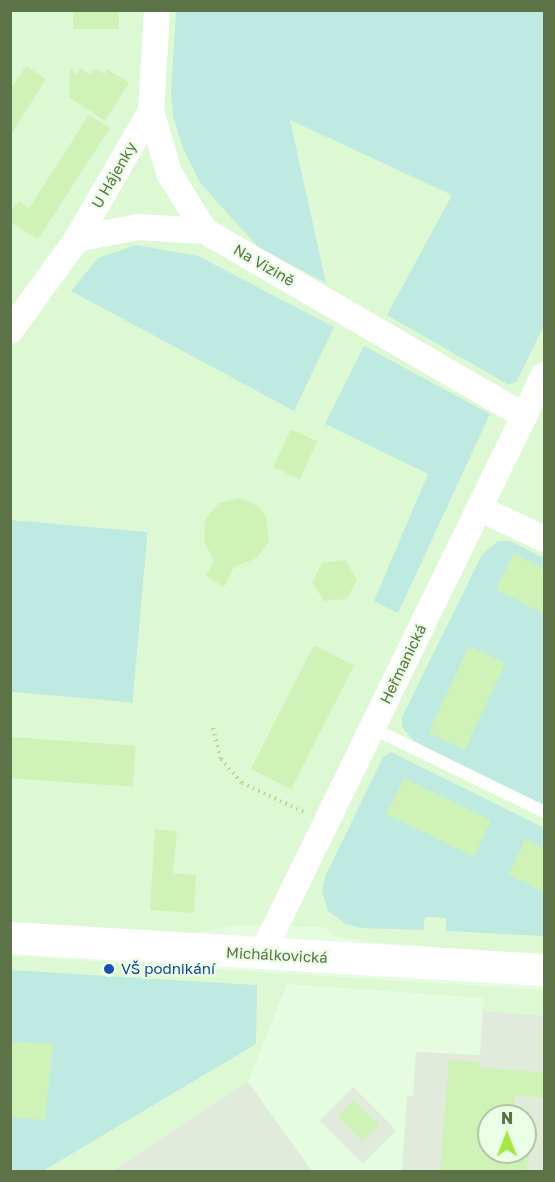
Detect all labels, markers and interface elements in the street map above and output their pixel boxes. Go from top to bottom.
street label: U Hájenky [88,139,140,211]
street label: Na Vizině [230,240,298,290]
street label: Heřmanická [376,621,430,707]
street label: Michálkovická [226,943,328,967]
place label: VŠ podnikání [121,960,215,978]
marker: VŠ podnikání [102,962,116,976]
north arrow [477,1104,537,1164]
text: N [501,1108,513,1128]

